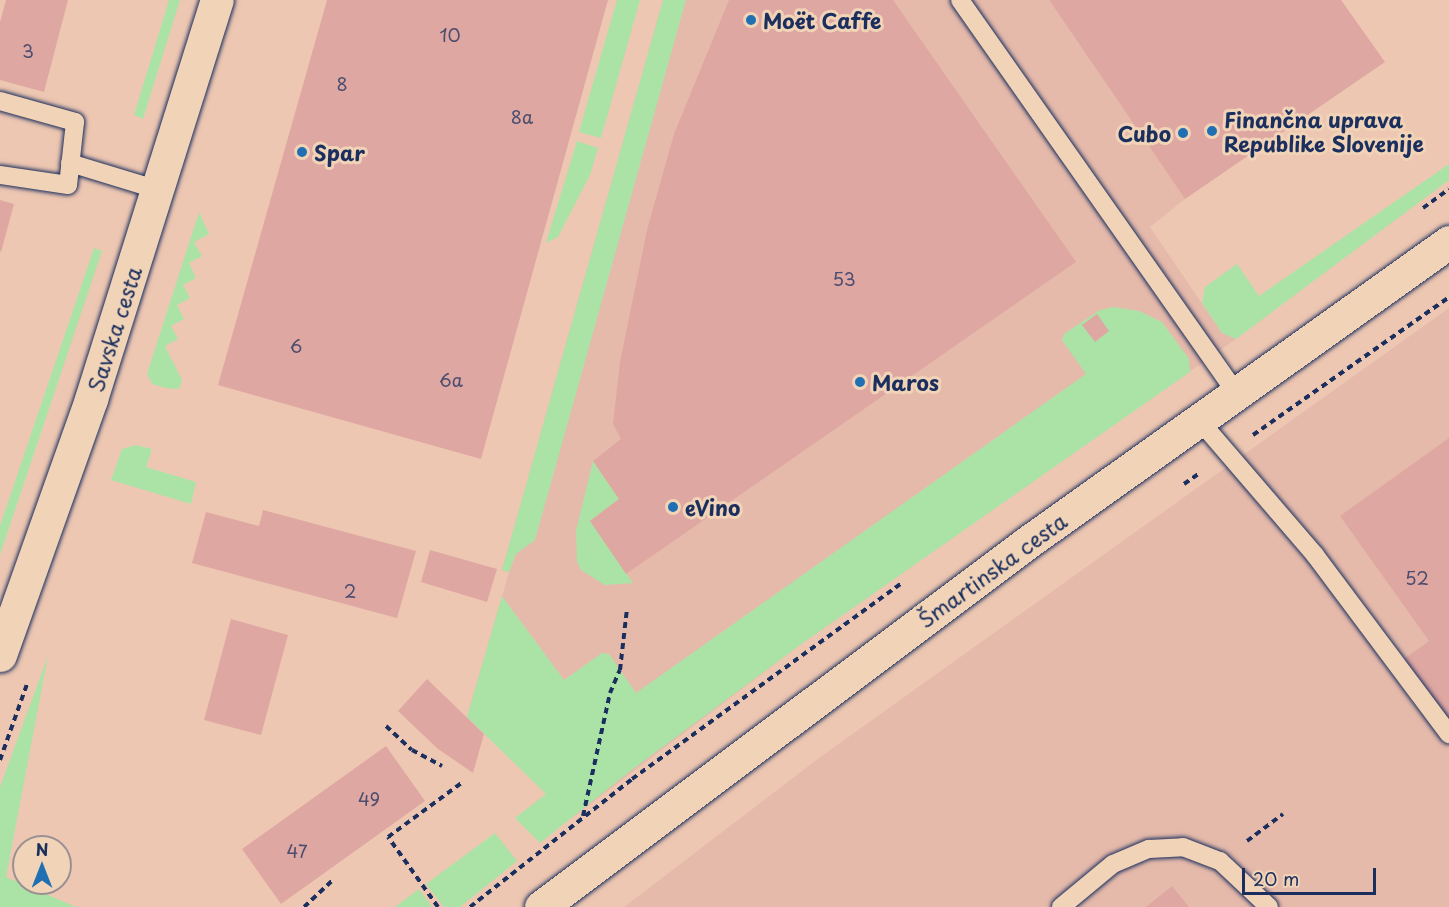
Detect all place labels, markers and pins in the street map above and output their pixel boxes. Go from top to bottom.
place label: Moët Caffe [763,7,884,33]
marker: Moët Caffe [744,13,758,27]
place label: Finančna uprava Republike Slovenije [1224,106,1425,156]
place label: Cubo [1118,120,1171,146]
marker: Finančna uprava Republike Slovenije [1205,124,1219,138]
marker: Cubo [1176,126,1190,140]
place label: Spar [314,139,365,165]
marker: Spar [295,145,309,159]
place label: Maros [872,369,939,395]
marker: Maros [853,375,867,389]
place label: eVino [685,494,740,520]
marker: eVino [666,500,680,514]

